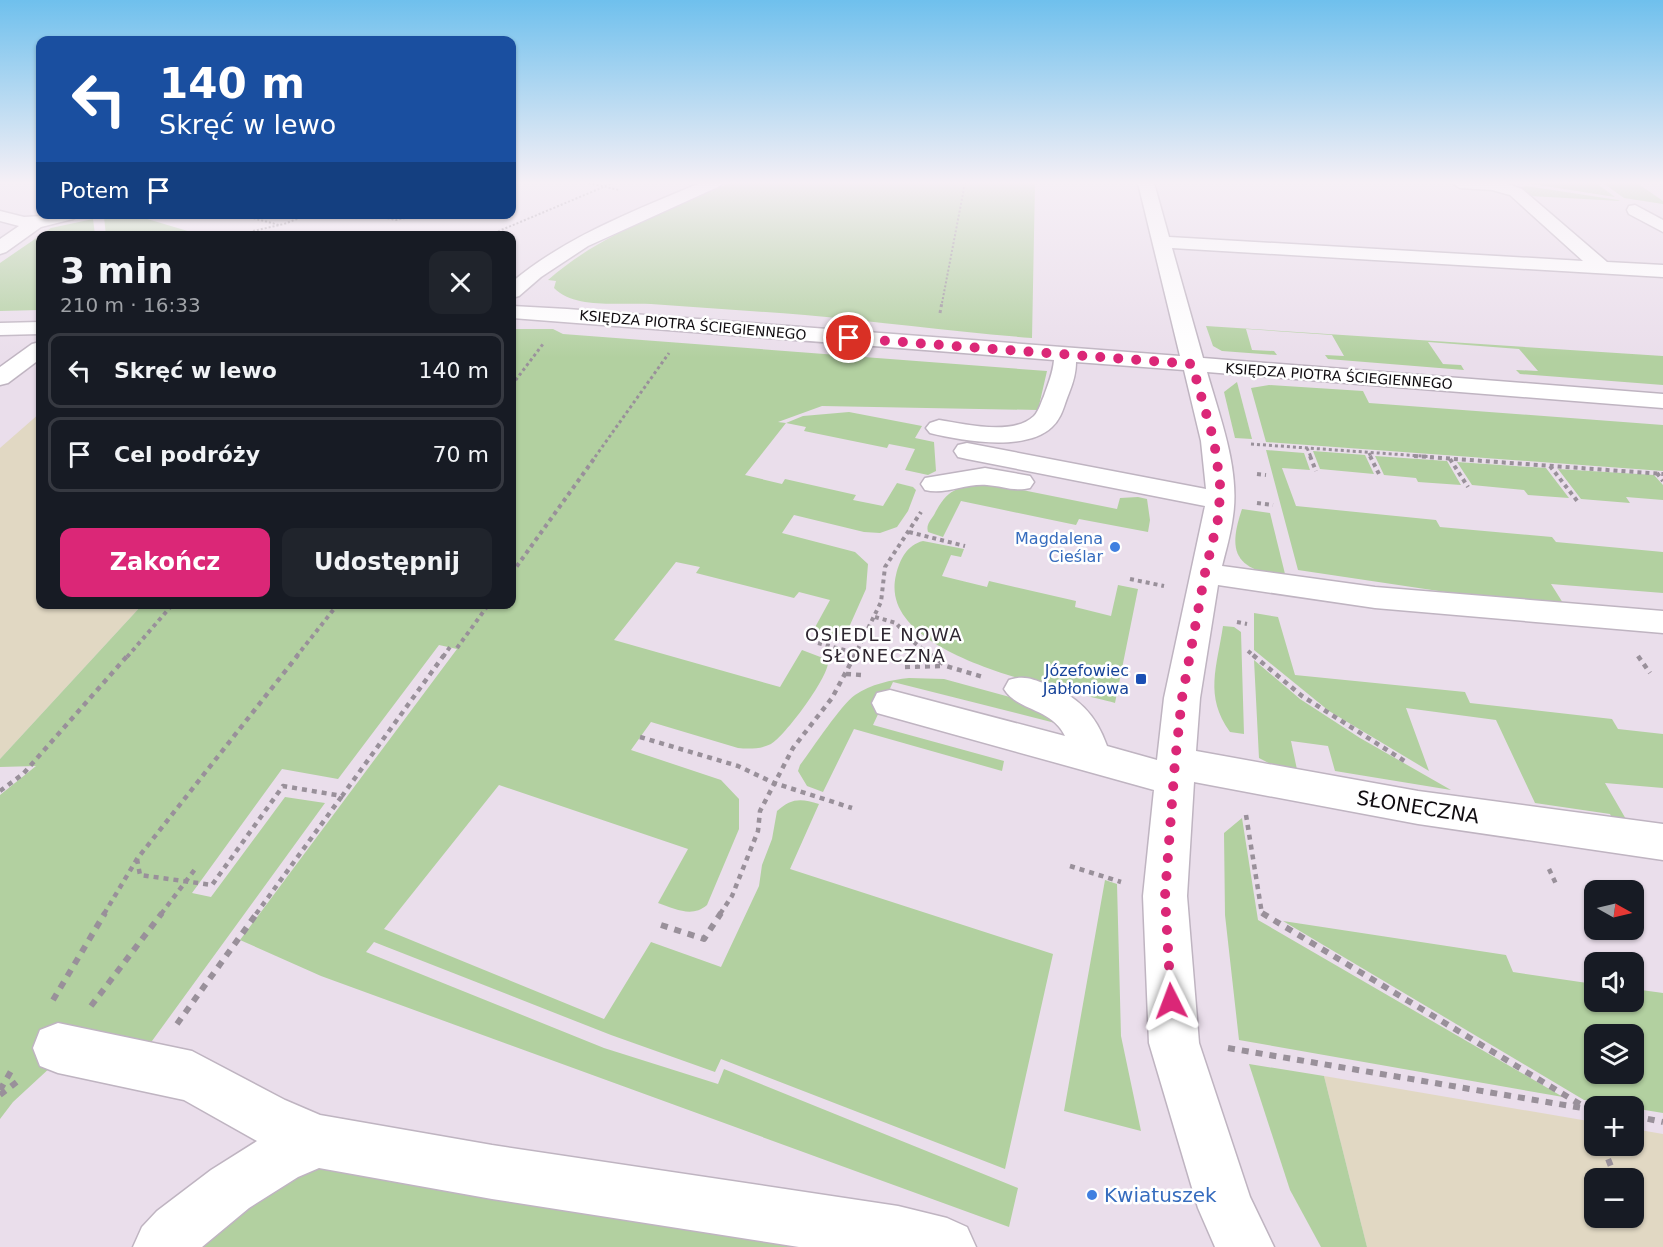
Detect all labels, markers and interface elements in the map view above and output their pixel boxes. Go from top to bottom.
text: 140 m [159,59,305,108]
icon: left [60,60,138,138]
text: Skręć w lewo [159,109,336,140]
icon: arrive [142,174,175,207]
text: Potem [60,178,130,203]
text: 3 min [60,250,173,291]
button: close [429,251,492,314]
text: 210 m · 16:33 [60,293,201,317]
street label: KSIĘDZA PIOTRA ŚCIEGIENNEGO [579,306,807,343]
pin [823,312,874,363]
icon: arrive [832,321,865,354]
icon: left [63,354,96,387]
text: Skręć w lewo [114,358,277,383]
text: 140 m [419,358,489,383]
street label: KSIĘDZA PIOTRA ŚCIEGIENNEGO [1225,359,1453,392]
icon: arrive [63,438,96,471]
text: Cel podróży [114,442,260,467]
text: 70 m [433,442,489,467]
button: Zakończ [60,528,270,597]
button: Udostępnij [282,528,492,597]
place label: Magdalena Cieślar [1015,529,1103,566]
marker: Magdalena Cieślar [1108,540,1122,554]
district label: OSIEDLE NOWA SŁONECZNA [805,624,963,666]
place label: Józefowiec Jabłoniowa [1042,661,1129,698]
marker: Józefowiec Jabłoniowa [1134,672,1148,686]
street label: SŁONECZNA [1355,785,1481,829]
north arrow [1584,880,1644,940]
map controls [1584,880,1644,1228]
button: sound [1584,952,1644,1012]
position arrow [1139,969,1203,1033]
button: layers [1584,1024,1644,1084]
button: + [1584,1096,1644,1156]
button: − [1584,1168,1644,1228]
place label: Kwiatuszek [1104,1183,1217,1207]
marker: Kwiatuszek [1085,1188,1099,1202]

